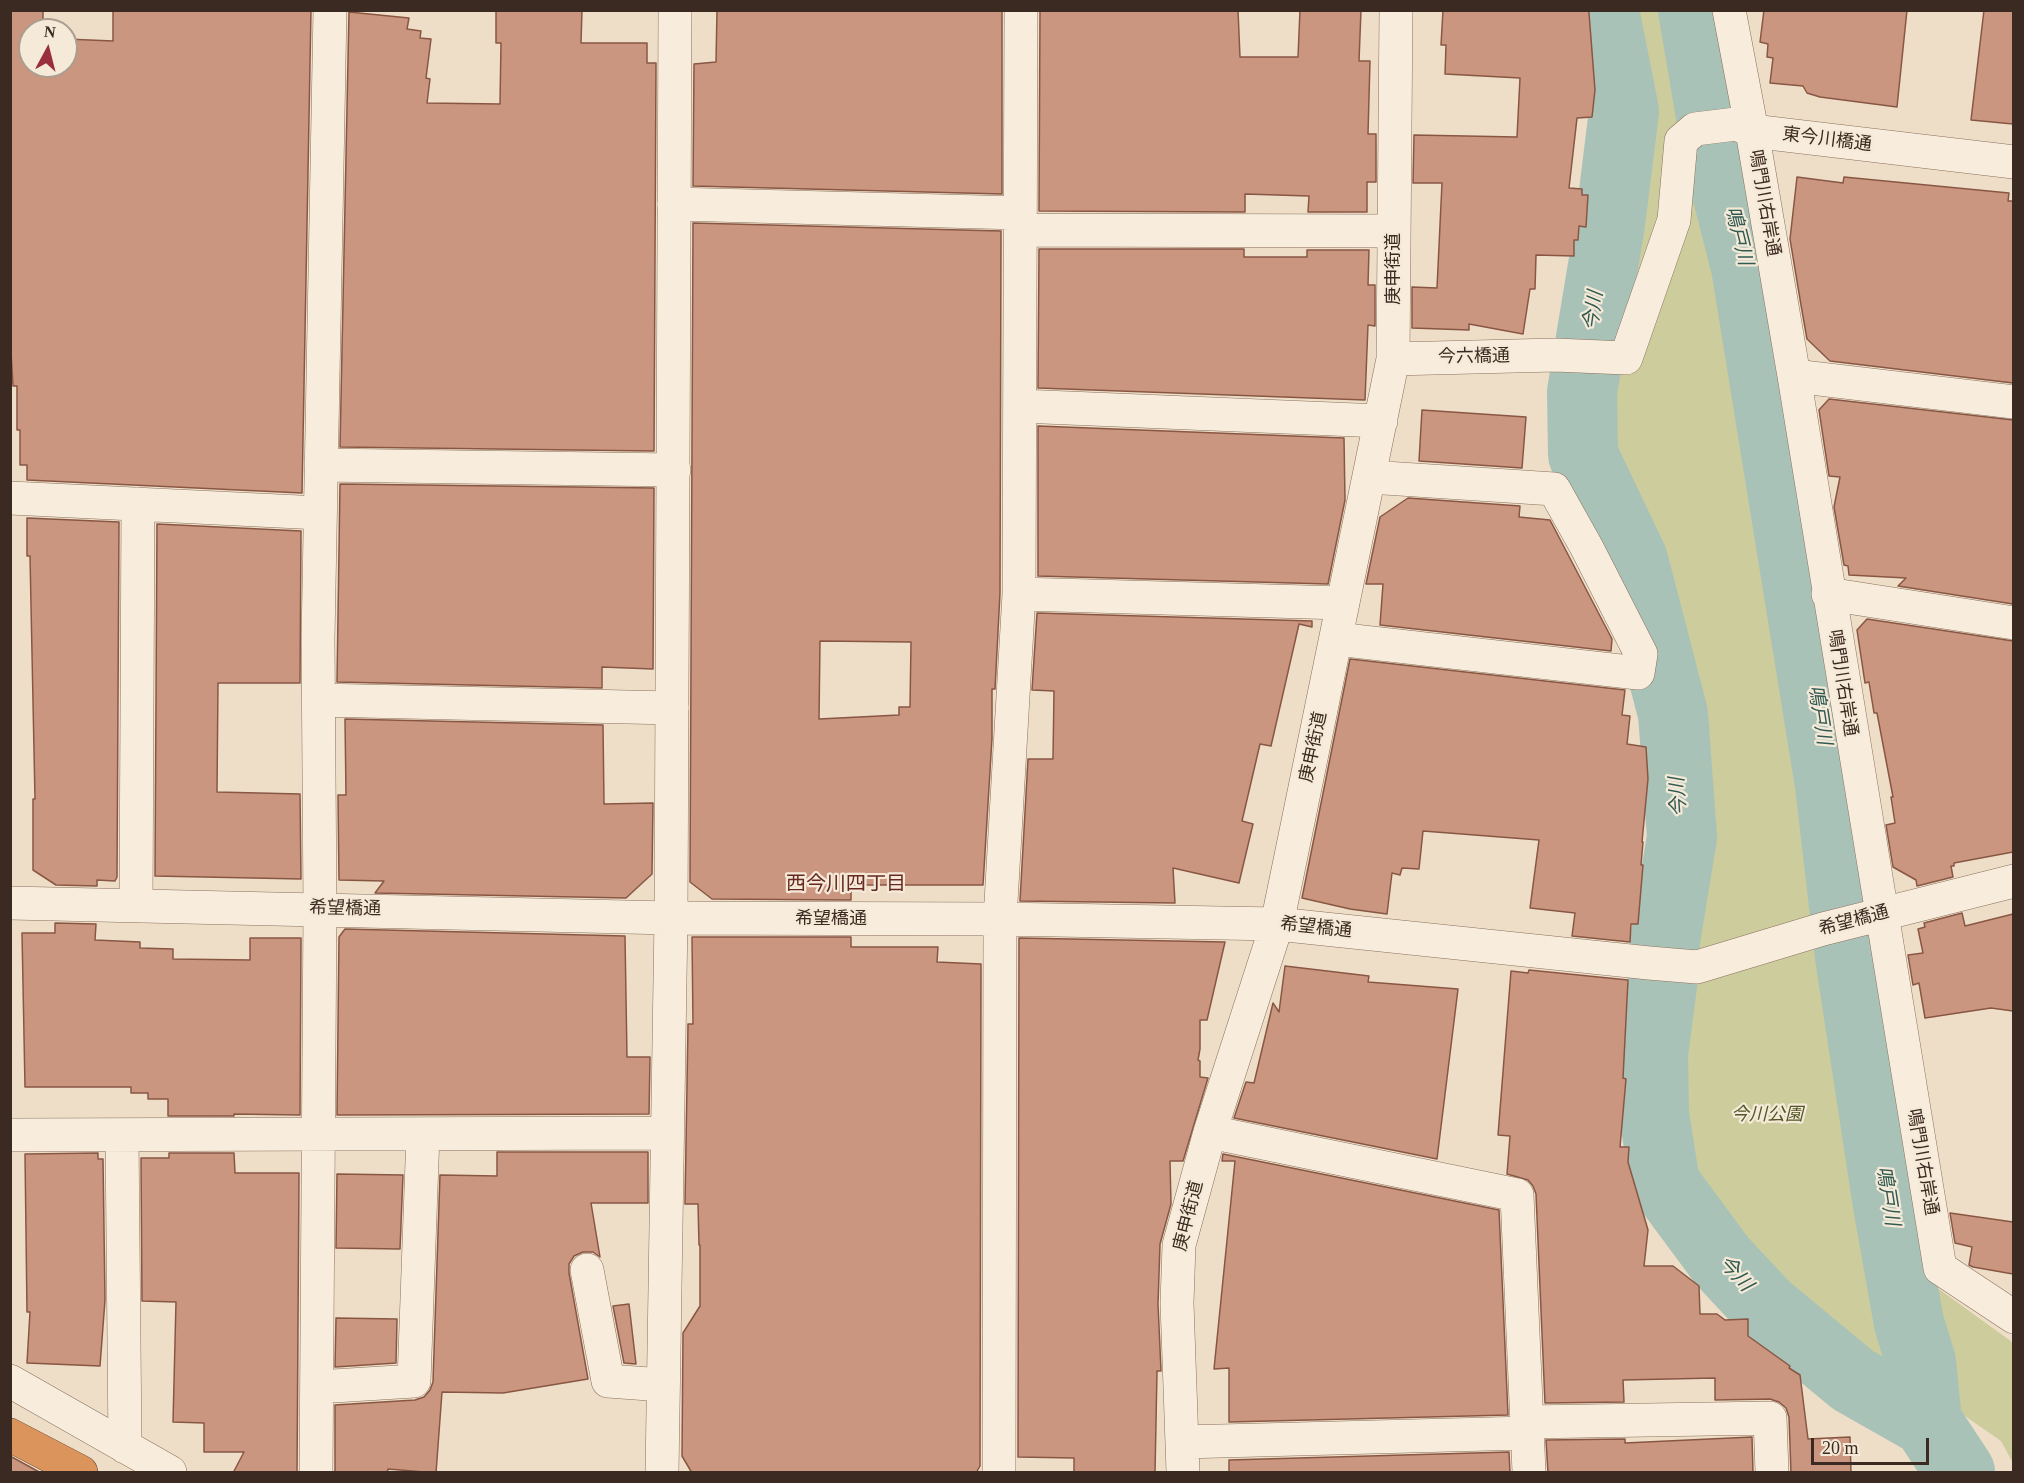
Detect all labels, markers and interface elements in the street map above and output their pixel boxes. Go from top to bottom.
north arrow [18,18,78,78]
text: N [43,22,57,41]
street label: 東今川橋通 [1781,124,1873,156]
street label: 鳴門川右岸通 [1744,148,1784,258]
water label: 鳴戸川 [1719,204,1757,268]
street label: 庚申街道 [1383,233,1405,305]
water label: 今川 [1579,290,1609,332]
street label: 今六橋通 [1438,346,1510,368]
street label: 鳴門川右岸通 [1823,628,1861,738]
water label: 鳴戸川 [1802,683,1836,747]
street label: 庚申街道 [1296,710,1332,784]
water label: 今川 [1666,776,1692,818]
district label: 西今川四丁目 [786,873,906,897]
street label: 希望橋通 [309,898,381,920]
street label: 希望橋通 [1816,901,1892,941]
street label: 希望橋通 [795,908,867,930]
street label: 希望橋通 [1279,913,1353,943]
park label: 今川公園 [1731,1104,1803,1126]
street label: 鳴門川右岸通 [1902,1107,1942,1217]
water label: 鳴戸川 [1870,1164,1904,1228]
street label: 庚申街道 [1170,1178,1208,1254]
water label: 今川 [1713,1251,1757,1297]
scale bar [1814,1426,1932,1464]
text: 20 m [1822,1438,1859,1458]

